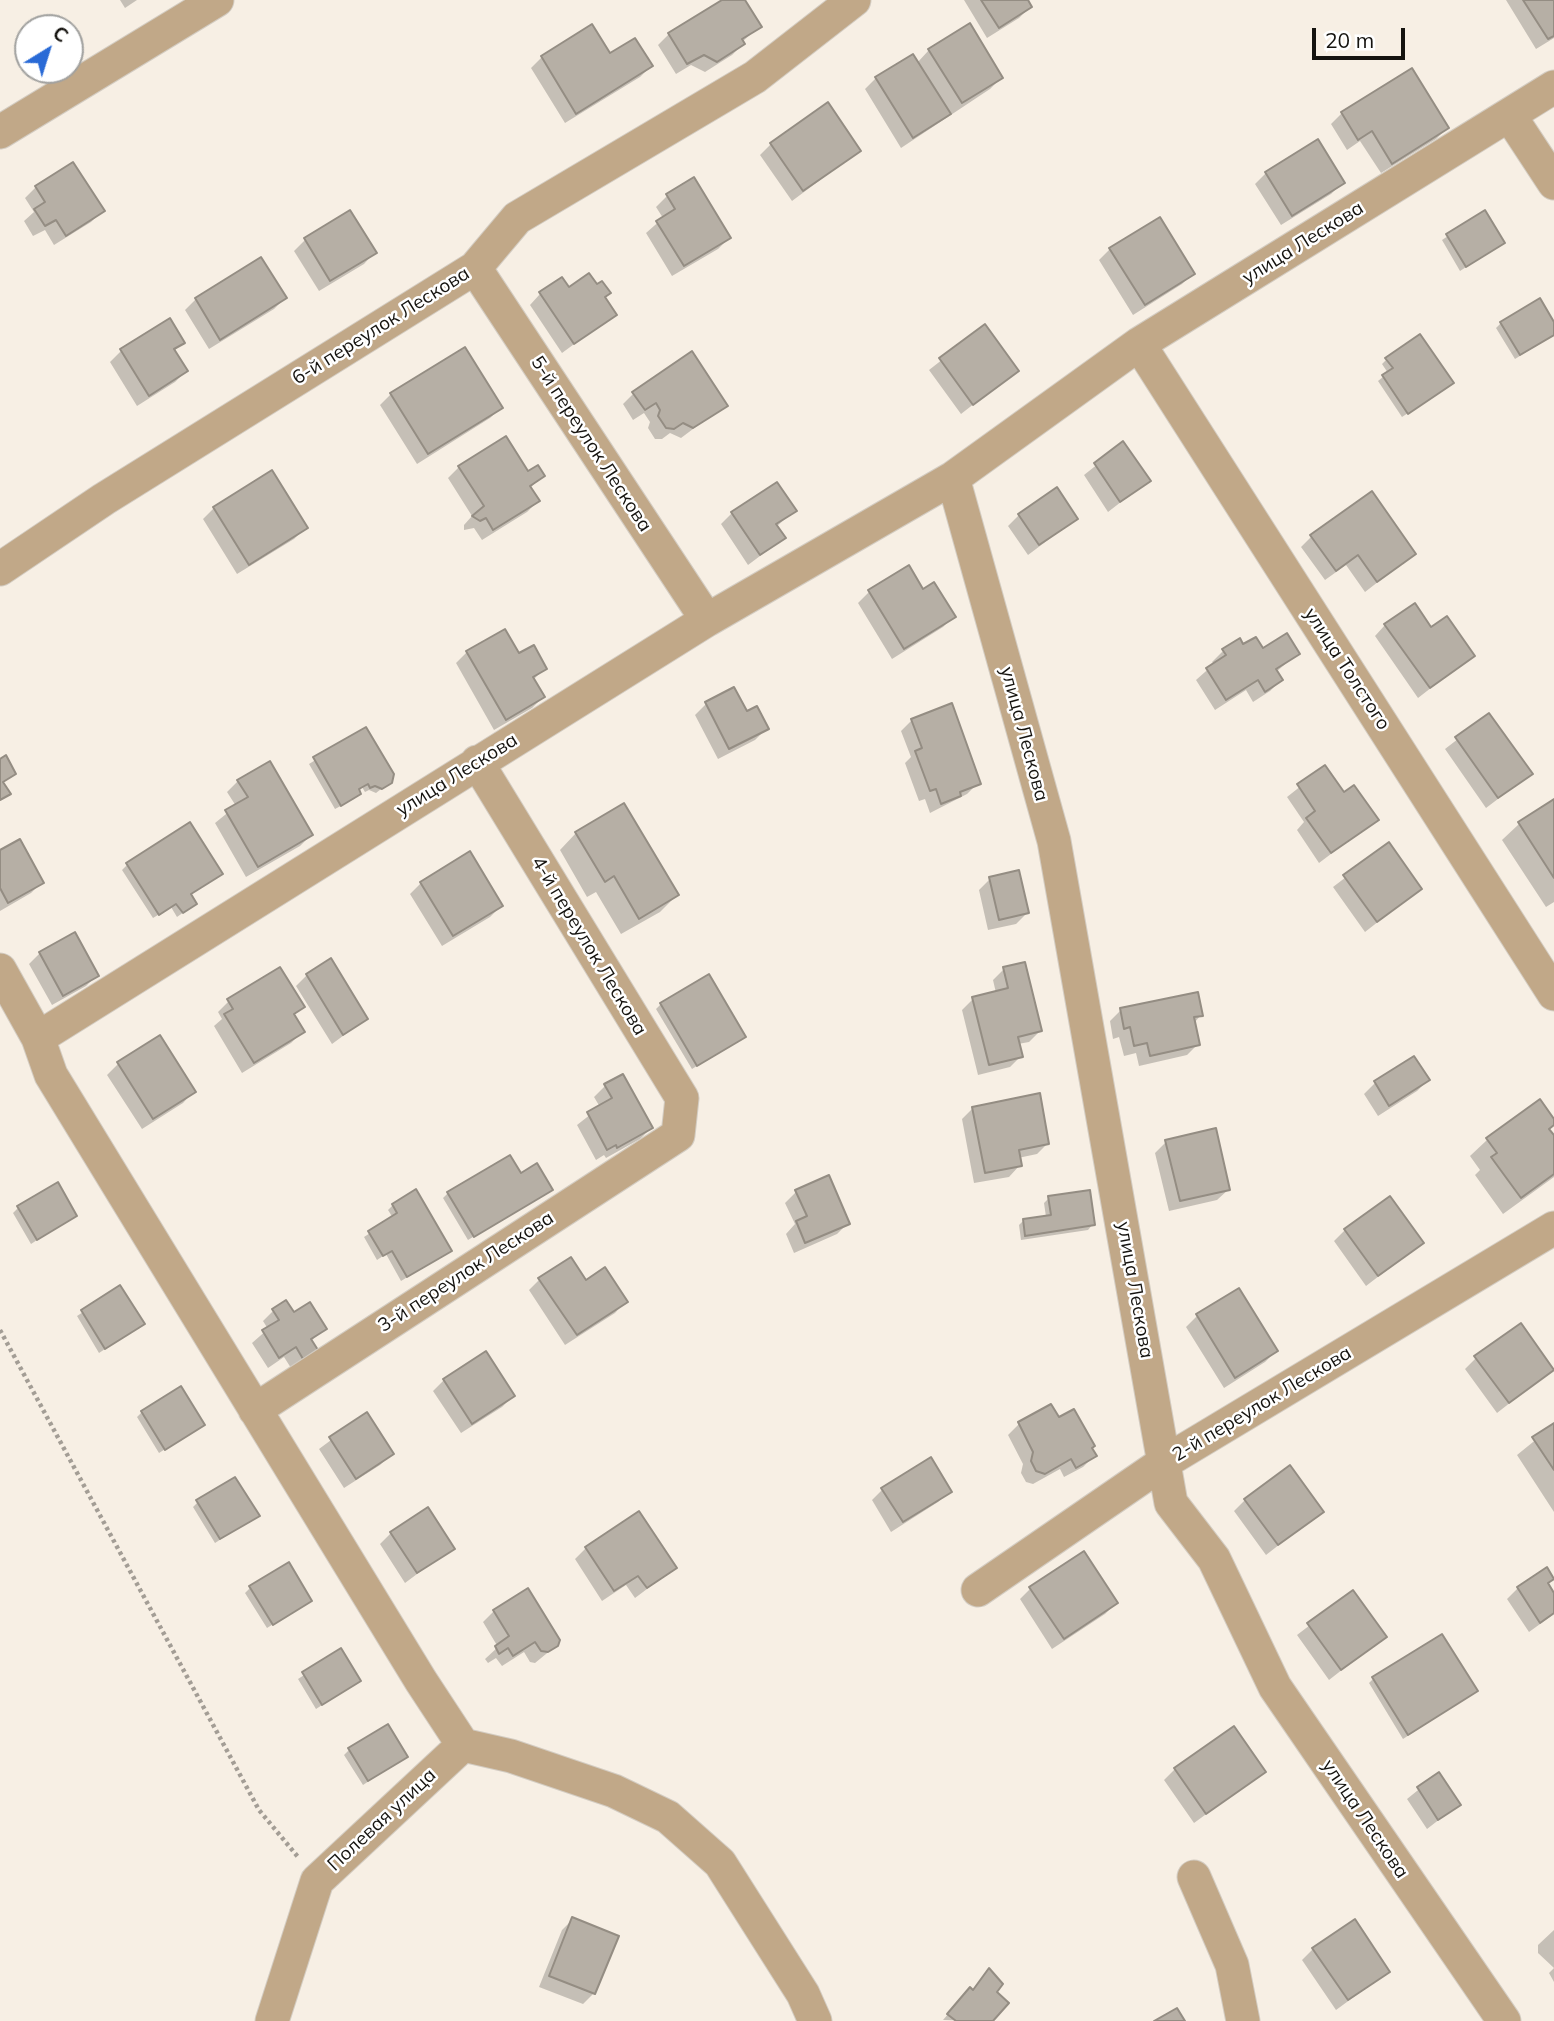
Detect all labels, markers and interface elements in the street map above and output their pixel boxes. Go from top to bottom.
north arrow [14,14,84,84]
scale bar [1316,14,1409,58]
text: С [48,21,73,47]
text: 20 m [1325,27,1374,53]
street label: улица Лескова [1238,197,1368,289]
street label: 6-й переулок Лескова [288,262,474,390]
street label: 5-й переулок Лескова [526,352,656,536]
street label: улица Толстого [1299,604,1395,734]
street label: улица Лескова [995,664,1053,804]
street label: улица Лескова [392,729,522,821]
street label: 4-й переулок Лескова [526,852,652,1040]
street label: 3-й переулок Лескова [374,1207,558,1337]
street label: улица Лескова [1112,1220,1158,1360]
street label: 2-й переулок Лескова [1168,1341,1356,1467]
street label: улица Лескова [1317,1755,1413,1883]
street label: Полевая улица [323,1764,441,1876]

